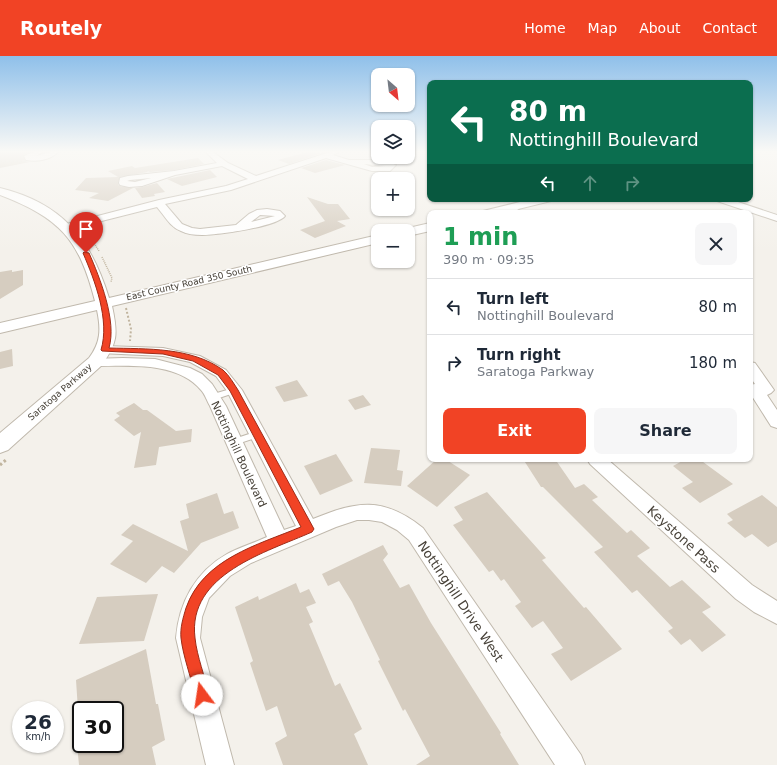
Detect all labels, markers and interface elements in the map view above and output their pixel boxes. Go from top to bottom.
text: Routely [20,17,102,39]
text: Home [524,20,566,36]
text: Map [588,20,617,36]
text: About [639,20,681,36]
text: Contact [703,20,757,36]
north arrow [371,68,415,112]
map controls [371,68,415,268]
text: 80 m [509,95,587,128]
icon: left [443,96,495,148]
button: layers [371,120,415,164]
text: Nottinghill Boulevard [509,129,699,150]
button: + [371,172,415,216]
icon: left [537,172,559,194]
icon: ahead [579,172,601,194]
icon: right [621,172,643,194]
pin [69,212,103,253]
icon: arrive [75,218,97,240]
text: 1 min [443,223,518,251]
button: close [695,223,737,265]
button: − [371,224,415,268]
text: 390 m · 09:35 [443,252,534,267]
street label: East County Road 350 South [125,264,253,302]
text: Turn left [477,290,549,308]
icon: left [443,296,465,318]
text: 80 m [699,298,737,316]
text: Nottinghill Boulevard [477,308,614,323]
text: Turn right [477,346,561,364]
icon: right [443,352,465,374]
text: 180 m [689,354,737,372]
street label: Saratoga Parkway [26,361,94,422]
text: Saratoga Parkway [477,364,594,379]
street label: Nottinghill Boulevard [208,399,269,509]
button: Exit [443,408,586,454]
button: Share [594,408,737,454]
street label: Keystone Pass [644,503,723,576]
street label: Nottinghill Drive West [415,538,506,664]
position arrow [181,674,223,716]
speed limit sign: 30 [72,701,124,753]
text: 26 [24,710,52,734]
text: km/h [25,731,51,742]

